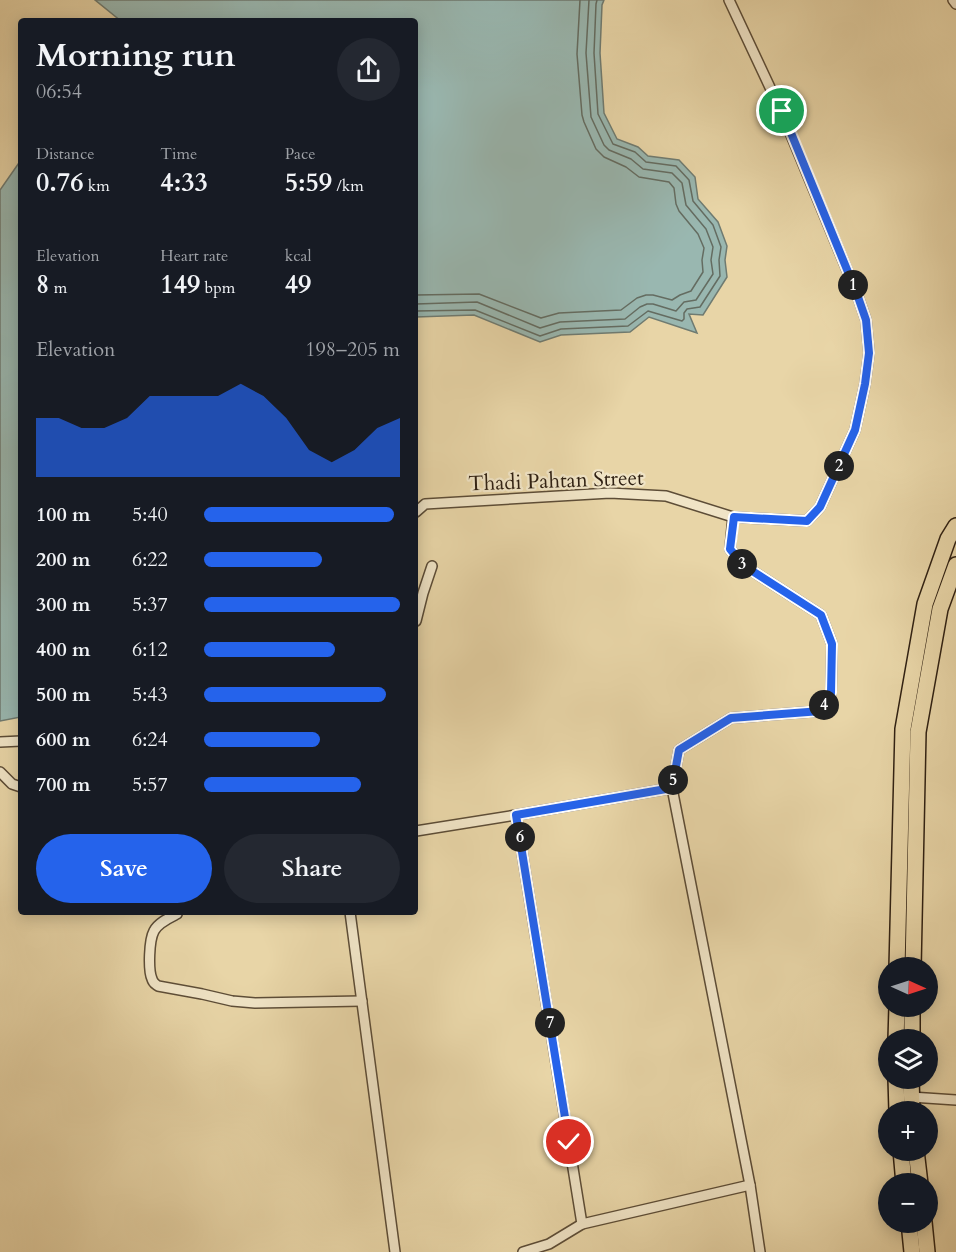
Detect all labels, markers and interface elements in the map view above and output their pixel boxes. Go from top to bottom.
text: Morning run [36,33,236,78]
button: share [337,38,400,101]
text: 06:54 [36,78,82,105]
pin [756,85,807,136]
icon: arrive [765,94,798,127]
text: Distance [36,143,94,165]
text: Time [160,143,197,165]
text: Pace [285,143,316,165]
text: 0.76 [36,165,84,200]
text: 4:33 [160,165,208,200]
text: 5:59 [285,165,332,200]
text: km [84,175,110,197]
text: /km [332,175,364,197]
text: Elevation [36,245,100,267]
text: Heart rate [160,245,228,267]
text: kcal [285,245,312,267]
text: 8 [36,267,49,302]
text: 149 [160,267,200,302]
text: 49 [285,267,311,302]
pin: 1 [838,270,868,300]
text: 1 [849,274,857,296]
text: m [49,277,67,299]
text: bpm [200,277,235,299]
text: Elevation [36,336,115,363]
text: 198–205 m [305,336,400,363]
pin: 2 [824,451,854,481]
text: 2 [835,455,843,477]
street label: Thadi Pahtan Street [468,463,645,499]
text: 100 m [36,501,91,528]
text: 5:40 [132,501,168,528]
text: 200 m [36,546,91,573]
text: 6:22 [132,546,168,573]
pin: 3 [727,549,757,579]
text: 3 [738,553,746,575]
text: 300 m [36,591,91,618]
text: 5:37 [132,591,168,618]
text: 400 m [36,636,91,663]
text: 6:12 [132,636,168,663]
text: 500 m [36,681,91,708]
text: 5:43 [132,681,168,708]
pin: 4 [809,690,839,720]
text: 4 [820,694,828,716]
text: 600 m [36,726,91,753]
text: 6:24 [132,726,168,753]
pin: 5 [658,765,688,795]
text: 5 [669,769,677,791]
text: 700 m [36,771,91,798]
text: 5:57 [132,771,168,798]
pin: 6 [505,822,535,852]
text: 6 [516,826,524,848]
button: Save [36,834,212,903]
button: Share [224,834,400,903]
north arrow [878,957,938,1017]
map controls [878,957,938,1233]
pin: 7 [535,1008,565,1038]
text: 7 [546,1012,554,1034]
button: layers [878,1029,938,1089]
button: + [878,1101,938,1161]
pin [543,1116,594,1167]
icon: check [552,1125,585,1158]
button: − [878,1173,938,1233]

